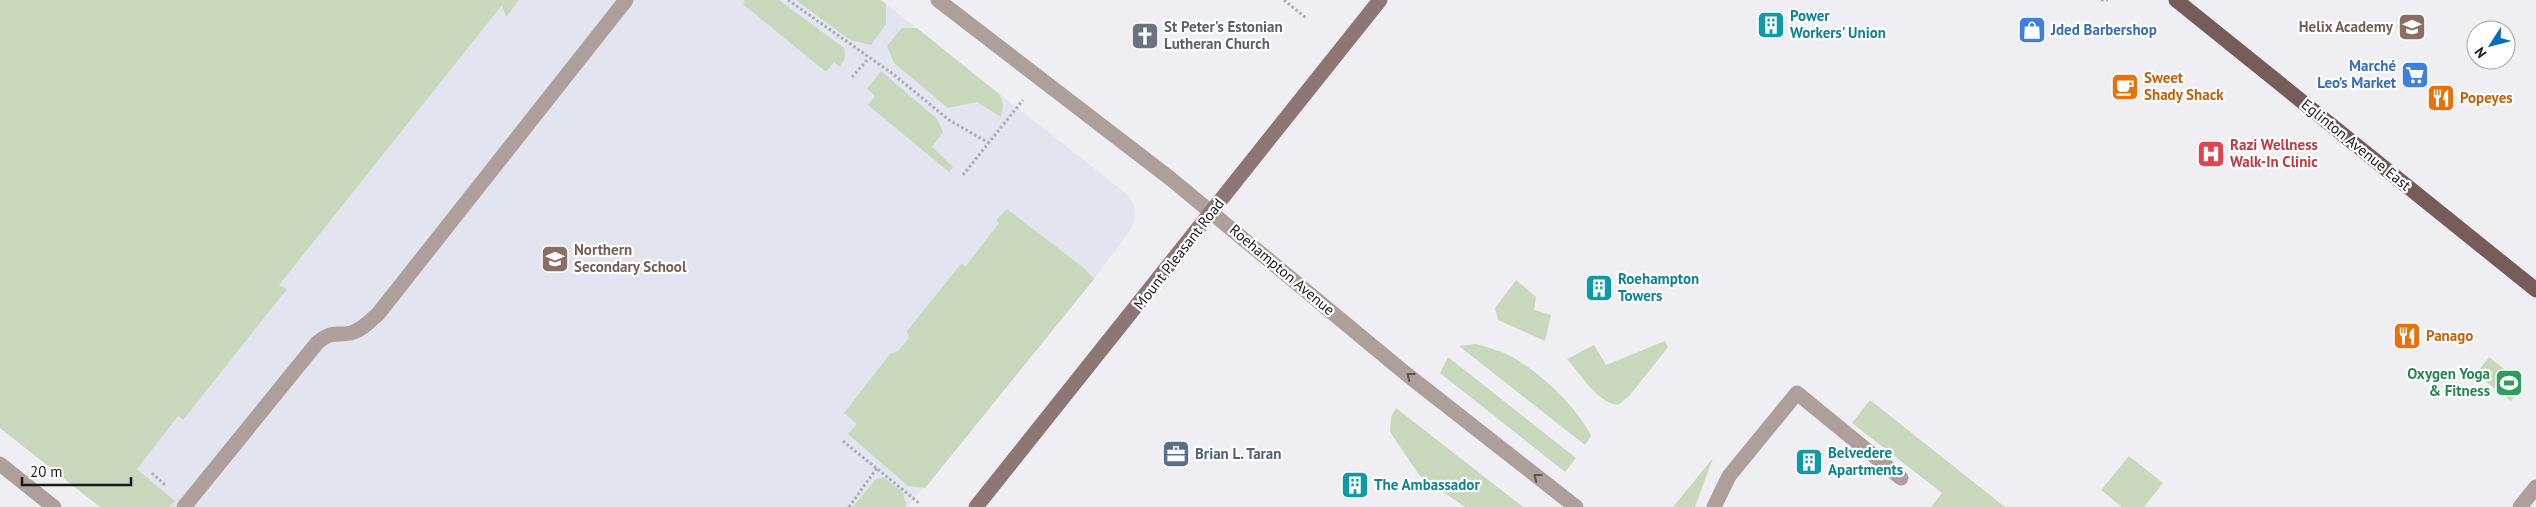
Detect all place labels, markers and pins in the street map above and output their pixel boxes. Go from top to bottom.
place label: Power Workers' Union [1790,6,1886,42]
building icon: Power Workers' Union [1756,10,1786,40]
school or university icon: Helix Academy [2397,12,2427,42]
shop icon: Jded Barbershop [2017,15,2047,45]
place label: St Peter's Estonian Lutheran Church [1164,17,1283,53]
place label: Helix Academy [2299,17,2394,36]
place label: Jded Barbershop [2050,20,2157,39]
church icon: St Peter's Estonian Lutheran Church [1130,21,1160,51]
place label: Marché Leo’s Market [2317,56,2397,92]
supermarket icon: Marché Leo’s Market [2400,60,2430,90]
place label: Sweet Shady Shack [2144,68,2224,104]
cafe icon: Sweet Shady Shack [2110,72,2140,102]
restaurant icon: Popeyes [2426,83,2456,113]
place label: Popeyes [2460,88,2513,107]
place label: Razi Wellness Walk-In Clinic [2230,135,2318,171]
hospital icon: Razi Wellness Walk-In Clinic [2196,139,2226,169]
place label: Northern Secondary School [574,240,687,276]
school or university icon: Northern Secondary School [540,244,570,274]
place label: Roehampton Towers [1618,269,1699,305]
building icon: Roehampton Towers [1584,273,1614,303]
restaurant icon: Panago [2392,321,2422,351]
place label: Panago [2426,326,2473,345]
place label: Oxygen Yoga & Fitness [2407,364,2490,400]
sports icon: Oxygen Yoga & Fitness [2494,368,2524,398]
office icon: Brian L. Taran [1161,439,1191,469]
place label: Belvedere Apartments [1828,443,1903,479]
place label: Brian L. Taran [1195,444,1281,463]
building icon: Belvedere Apartments [1794,447,1824,477]
building icon: The Ambassador [1340,470,1370,500]
place label: The Ambassador [1374,475,1480,494]

